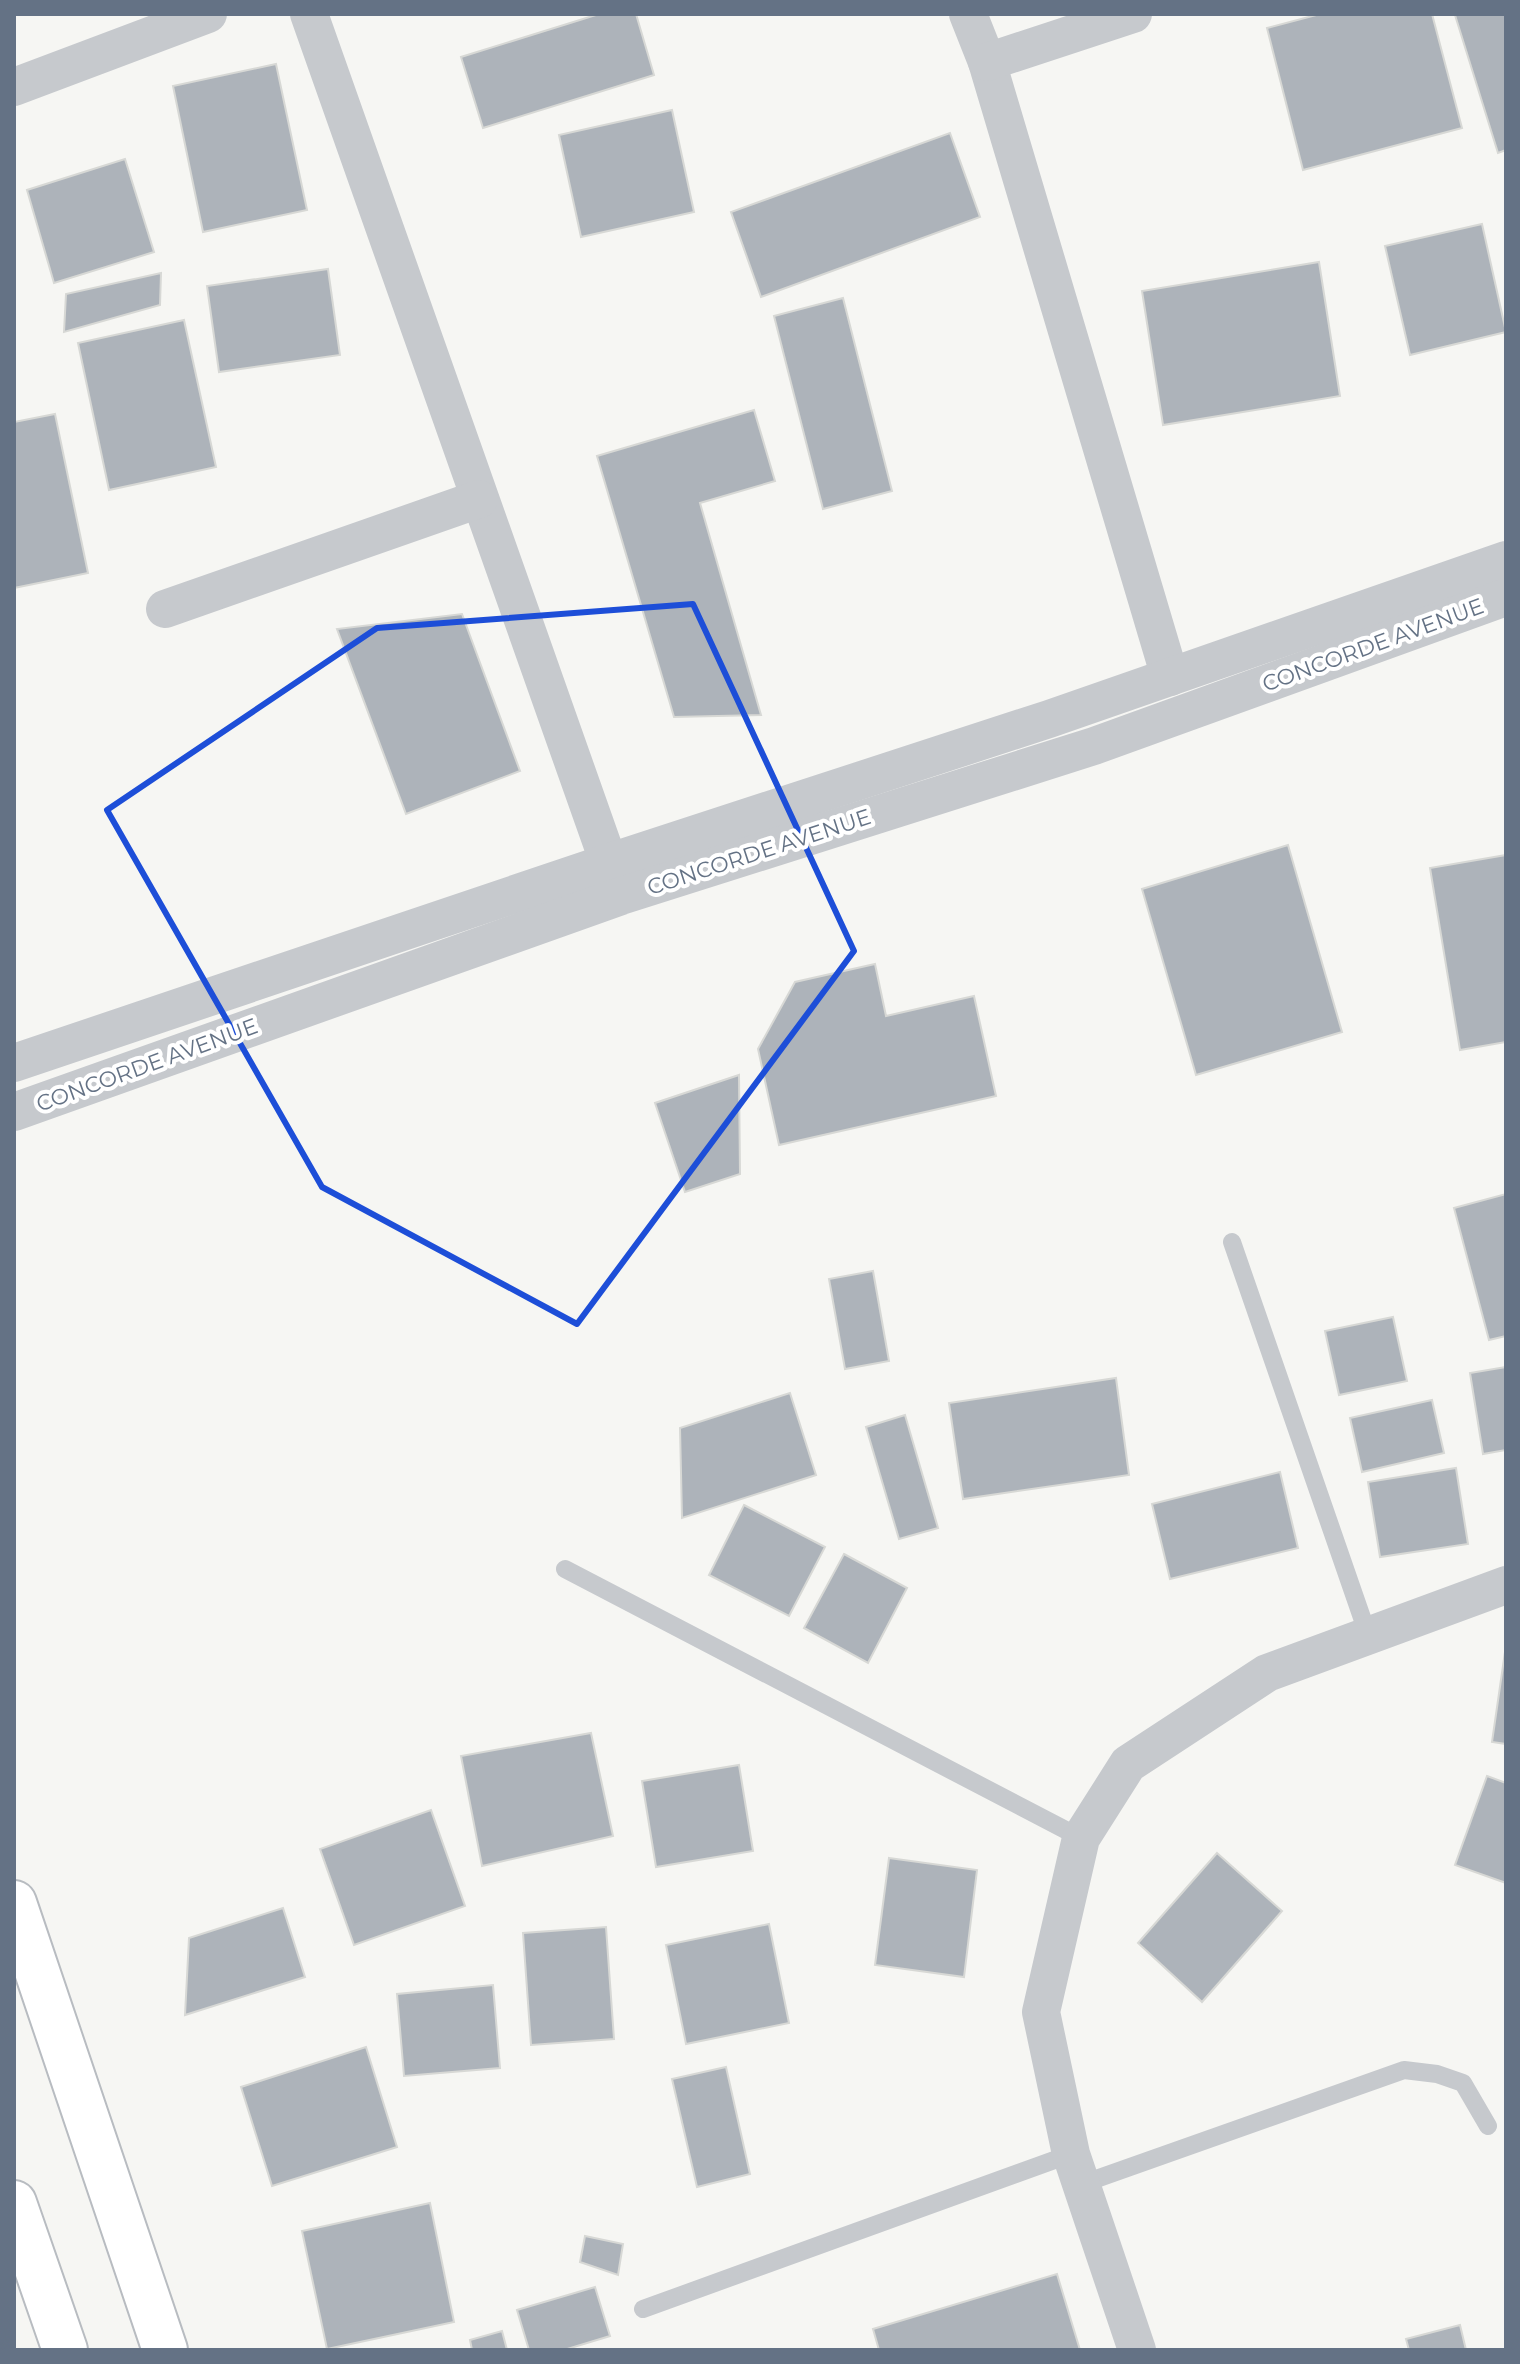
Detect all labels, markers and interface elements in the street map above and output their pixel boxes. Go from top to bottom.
street label: CONCORDE AVENUE [1259,592,1487,698]
street label: CONCORDE AVENUE [644,803,874,901]
street label: CONCORDE AVENUE [33,1012,261,1118]

